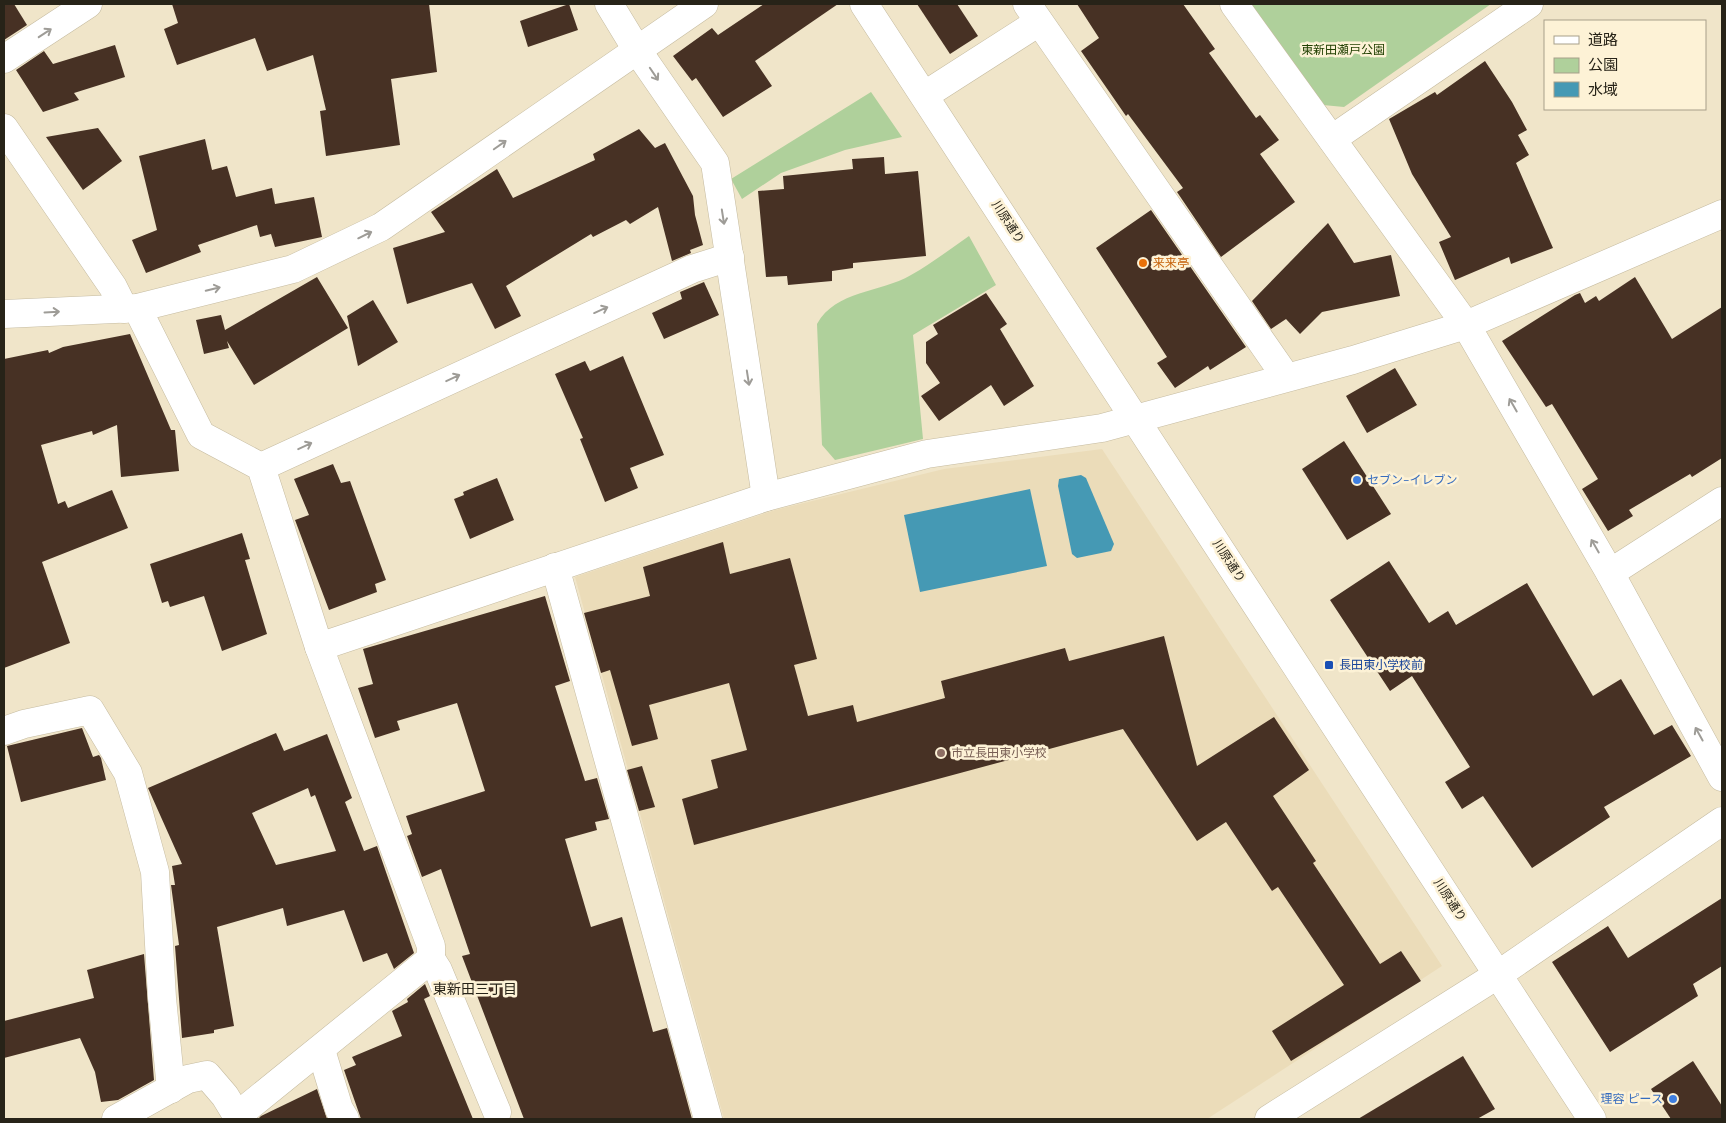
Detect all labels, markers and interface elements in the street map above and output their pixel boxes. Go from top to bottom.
legend [1544,20,1706,110]
one-way arrow [37,27,51,37]
text: 道路 [1588,30,1618,50]
park label: 東新田瀬戸公園 [1301,42,1385,58]
text: 公園 [1588,55,1618,75]
one-way arrow [649,67,659,81]
text: 水域 [1588,80,1618,100]
one-way arrow [493,140,507,150]
street label: 川原通り [988,198,1028,246]
one-way arrow [719,209,729,225]
one-way arrow [357,230,372,239]
place label: 来来亭 [1153,255,1189,271]
marker: 来来亭 [1137,257,1149,269]
one-way arrow [204,284,220,293]
one-way arrow [593,305,608,315]
one-way arrow [44,307,60,317]
one-way arrow [743,370,753,386]
one-way arrow [445,372,460,382]
one-way arrow [1507,399,1517,413]
one-way arrow [297,441,312,451]
place label: セブン-イレブン [1367,472,1458,488]
marker: セブン-イレブン [1351,474,1363,486]
street label: 川原通り [1209,537,1249,585]
one-way arrow [1589,539,1599,553]
place label: 長田東小学校前 [1339,657,1423,673]
marker: 長田東小学校前 [1323,659,1335,671]
one-way arrow [1694,727,1703,742]
place label: 市立長田東小学校 [951,745,1047,761]
marker: 市立長田東小学校 [935,747,947,759]
street label: 川原通り [1430,876,1470,924]
district label: 東新田三丁目 [433,980,517,998]
place label: 理容 ピース [1600,1091,1663,1107]
marker: 理容 ピース [1667,1093,1679,1105]

